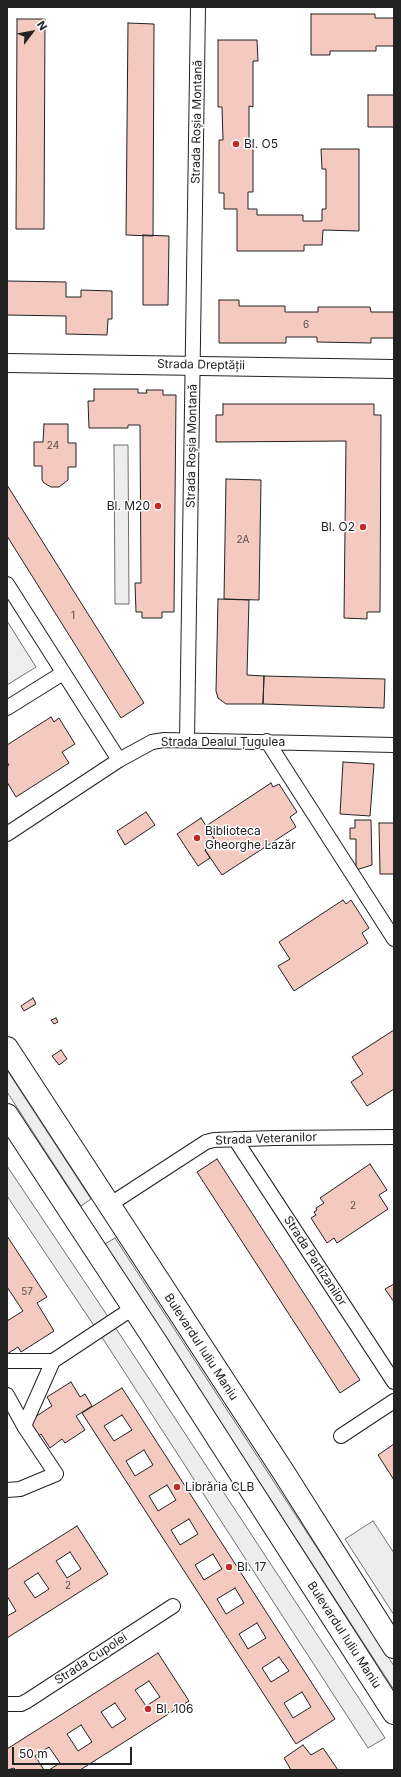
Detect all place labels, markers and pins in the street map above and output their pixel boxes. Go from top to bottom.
place label: Bl. O5 [244,137,278,151]
marker: Bl. O5 [231,139,241,149]
place label: Bl. M20 [107,499,150,513]
marker: Bl. M20 [153,501,163,511]
place label: Bl. O2 [321,520,355,534]
marker: Bl. O2 [358,522,368,532]
place label: Biblioteca Gheorghe Lazăr [205,824,296,852]
marker: Biblioteca Gheorghe Lazăr [192,833,202,843]
place label: Librăria CLB [185,1480,254,1494]
marker: Librăria CLB [172,1482,182,1492]
place label: Bl. 17 [237,1560,266,1574]
marker: Bl. 17 [224,1562,234,1572]
place label: Bl. 106 [156,1702,193,1716]
marker: Bl. 106 [143,1704,153,1714]

